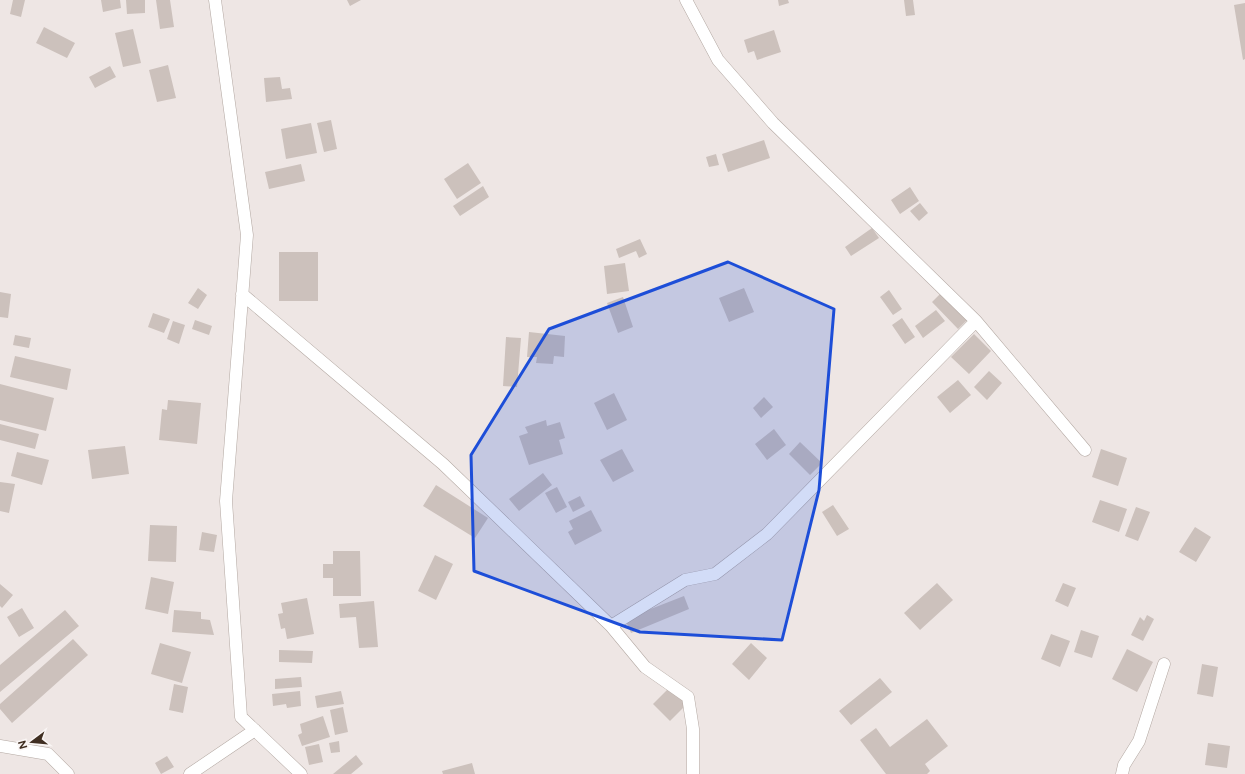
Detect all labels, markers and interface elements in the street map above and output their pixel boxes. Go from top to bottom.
north arrow [12,722,52,762]
text: N [15,739,30,751]

